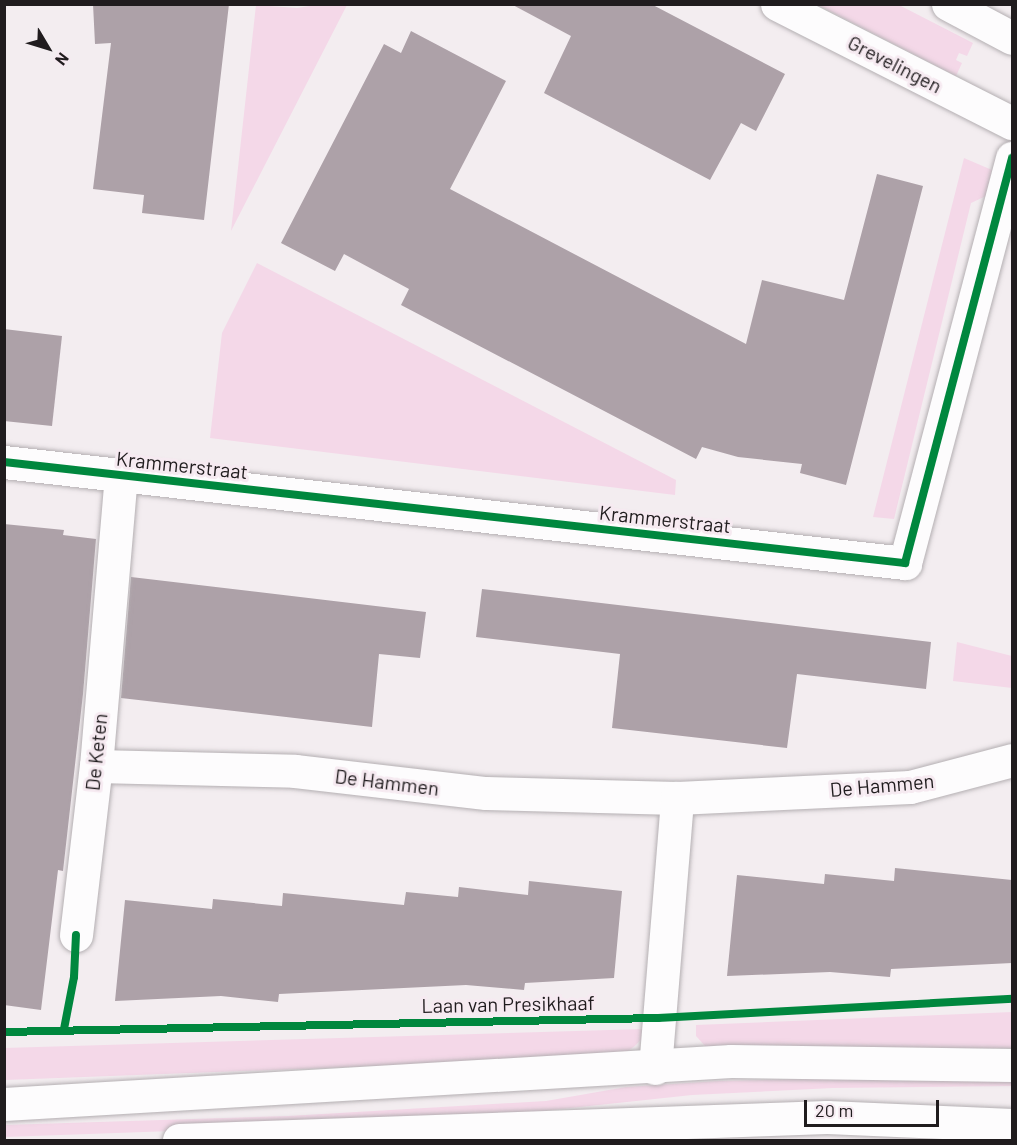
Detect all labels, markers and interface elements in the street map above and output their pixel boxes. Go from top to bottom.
north arrow [18,18,78,78]
street label: Grevelingen [844,30,946,98]
text: N [52,49,73,69]
street label: Krammerstraat [115,446,249,484]
street label: Krammerstraat [598,500,732,538]
street label: De Keten [80,712,112,792]
street label: De Hammen [334,764,440,800]
street label: De Hammen [829,768,935,802]
street label: Laan van Presikhaaf [421,990,595,1018]
scale bar [807,1088,942,1126]
text: 20 m [815,1099,853,1121]

